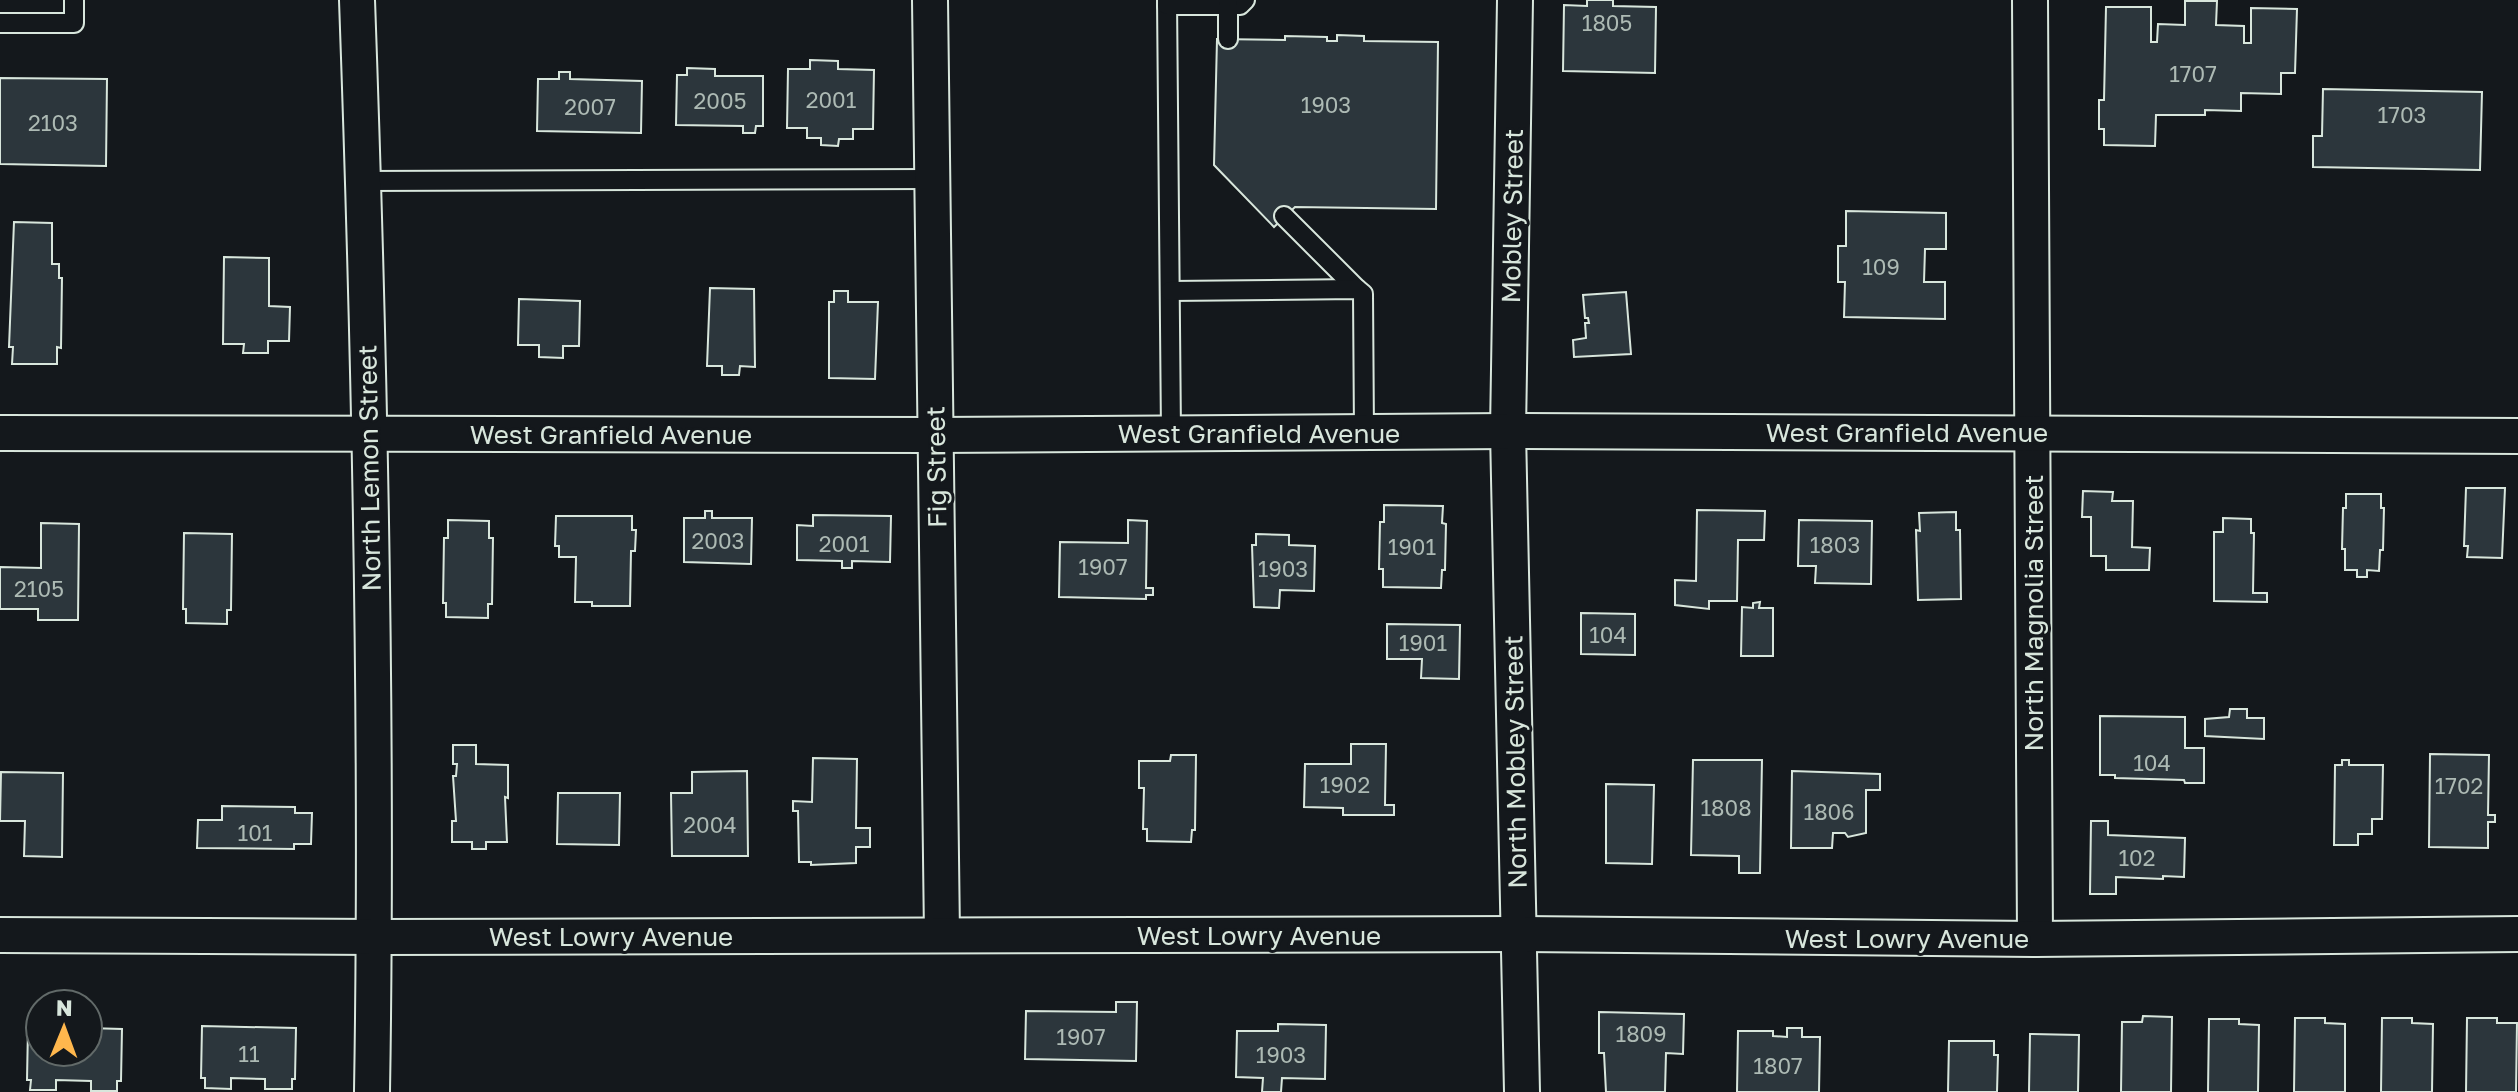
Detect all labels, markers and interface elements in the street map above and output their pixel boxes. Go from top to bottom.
house number: 1805 [1582,9,1632,36]
house number: 1707 [2169,60,2217,87]
house number: 2001 [806,86,857,113]
house number: 2005 [694,87,746,114]
house number: 1903 [1301,91,1351,118]
house number: 2007 [564,93,616,120]
house number: 1703 [2378,101,2426,128]
house number: 2103 [28,109,78,136]
street label: Mobley Street [1495,128,1529,304]
house number: 109 [1862,253,1900,280]
street label: North Lemon Street [351,344,387,592]
street label: Fig Street [919,406,953,528]
street label: West Granfield Avenue [1766,417,2048,448]
street label: West Granfield Avenue [1118,418,1400,449]
street label: West Granfield Avenue [470,419,752,450]
street label: North Magnolia Street [2018,475,2049,751]
house number: 2003 [692,527,744,554]
house number: 2001 [819,530,870,557]
house number: 1803 [1810,531,1860,558]
house number: 1901 [1388,533,1436,560]
house number: 1907 [1078,553,1128,580]
house number: 1903 [1258,555,1308,582]
house number: 2105 [14,575,64,602]
house number: 104 [1589,621,1627,648]
house number: 1901 [1399,629,1447,656]
street label: North Mobley Street [1497,635,1533,889]
house number: 104 [2133,749,2171,776]
house number: 1902 [1320,771,1370,798]
house number: 1702 [2435,772,2483,799]
house number: 1808 [1700,794,1752,821]
house number: 1806 [1803,798,1855,825]
house number: 2004 [683,811,737,838]
house number: 101 [238,819,273,846]
house number: 102 [2118,844,2156,871]
street label: West Lowry Avenue [1137,920,1381,951]
street label: West Lowry Avenue [489,921,733,952]
street label: West Lowry Avenue [1785,923,2029,954]
north arrow [24,988,104,1068]
text: N [56,994,73,1021]
house number: 1809 [1615,1020,1667,1047]
house number: 1907 [1056,1023,1106,1050]
house number: 11 [238,1040,260,1067]
house number: 1903 [1256,1041,1306,1068]
house number: 1807 [1753,1052,1803,1079]

